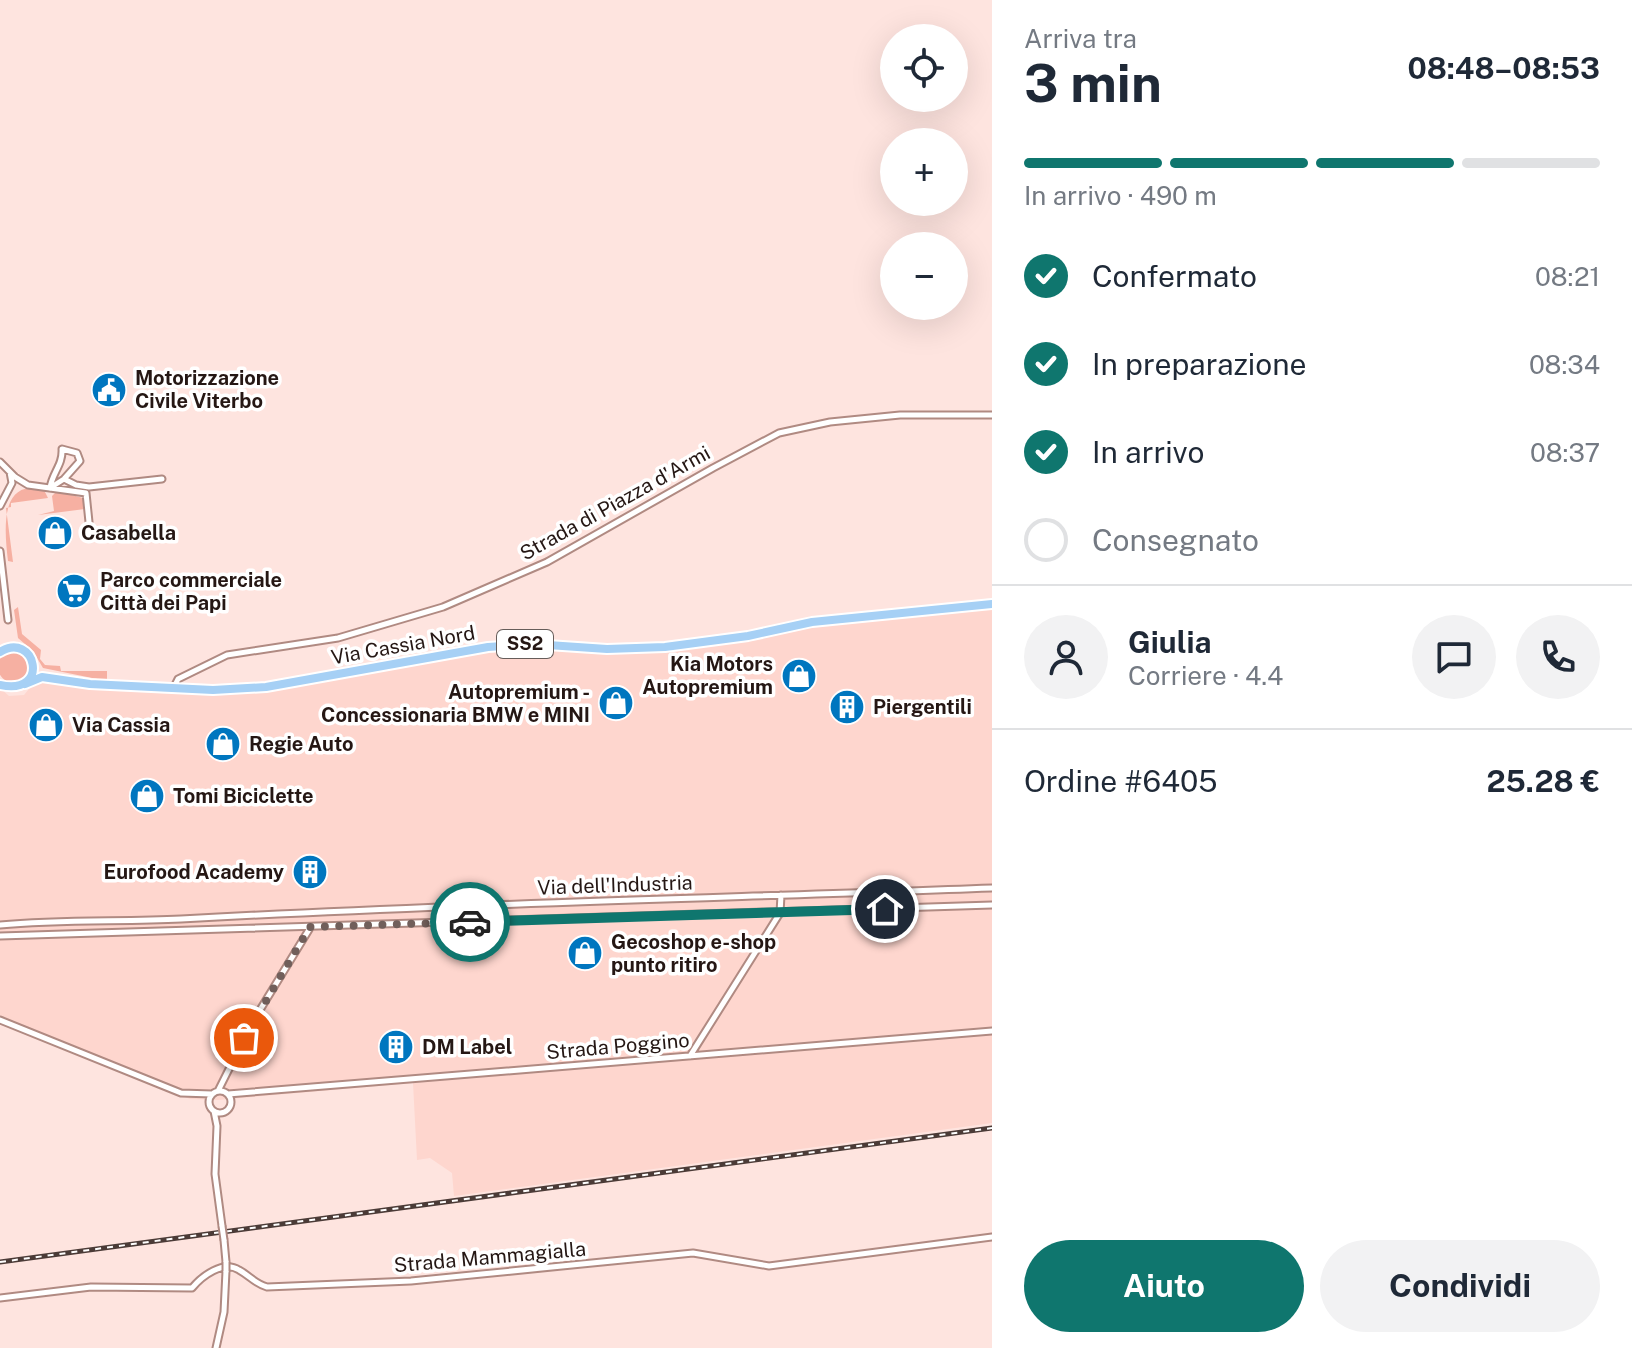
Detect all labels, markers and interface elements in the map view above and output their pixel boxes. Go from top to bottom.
text: Arriva tra [1024,23,1137,54]
map controls [880,24,968,320]
button: locate [880,24,968,112]
text: 08:48–08:53 [1407,50,1600,86]
text: 3 min [1024,53,1162,114]
button: + [880,128,968,216]
text: In arrivo · 490 m [1024,180,1217,211]
button: − [880,232,968,320]
icon: check [1024,254,1068,298]
text: Confermato [1092,258,1257,294]
text: 08:21 [1535,261,1600,292]
icon: check [1024,342,1068,386]
text: In preparazione [1092,346,1307,382]
text: 08:34 [1529,349,1600,380]
place label: Motorizzazione Civile Viterbo [135,366,279,413]
public building icon: Motorizzazione Civile Viterbo [90,371,128,409]
icon: check [1024,430,1068,474]
text: In arrivo [1092,434,1204,470]
text: 08:37 [1530,437,1600,468]
street label: Strada di Piazza d'Armi [516,441,714,565]
shop icon: Casabella [36,514,74,552]
place label: Casabella [81,521,176,545]
text: Consegnato [1092,522,1259,558]
place label: Parco commerciale Città dei Papi [100,568,282,615]
supermarket icon: Parco commerciale Città dei Papi [55,572,93,610]
button: person [1024,615,1108,699]
button: chat [1412,615,1496,699]
button: phone [1516,615,1600,699]
street label: Via Cassia Nord [329,621,477,669]
text: Giulia [1128,624,1211,660]
road number: SS2 [497,630,553,658]
place label: Kia Motors Autopremium [642,652,773,699]
shop icon: Kia Motors Autopremium [780,657,818,695]
text: Corriere · 4.4 [1128,660,1283,691]
place label: Autopremium - Concessionaria BMW e MINI [321,680,590,727]
shop icon: Autopremium - Concessionaria BMW e MINI [597,684,635,722]
building icon: Piergentili [828,688,866,726]
place label: Piergentili [873,695,972,719]
shop icon: Via Cassia [27,706,65,744]
place label: Via Cassia [72,713,170,737]
shop icon: Regie Auto [204,725,242,763]
place label: Regie Auto [249,732,354,756]
text: Ordine #6405 [1024,763,1218,799]
text: 25.28 € [1487,763,1600,799]
shop icon: Tomi Biciclette [128,777,166,815]
place label: Tomi Biciclette [173,784,314,808]
building icon: Eurofood Academy [291,853,329,891]
place label: Eurofood Academy [104,860,284,884]
street label: Via dell'Industria [537,870,693,900]
pin [851,875,919,943]
courier [430,882,510,962]
icon: home [863,887,907,931]
icon: car [448,900,492,944]
place label: Gecoshop e-shop punto ritiro [611,930,776,977]
shop icon: Gecoshop e-shop punto ritiro [566,934,604,972]
pin [210,1004,278,1072]
icon: bag [222,1016,266,1060]
building icon: DM Label [377,1028,415,1066]
street label: Strada Poggino [545,1028,691,1064]
place label: DM Label [422,1035,512,1059]
street label: Strada Mammagialla [393,1237,587,1277]
button: Aiuto [1024,1240,1304,1332]
button: Condividi [1320,1240,1600,1332]

